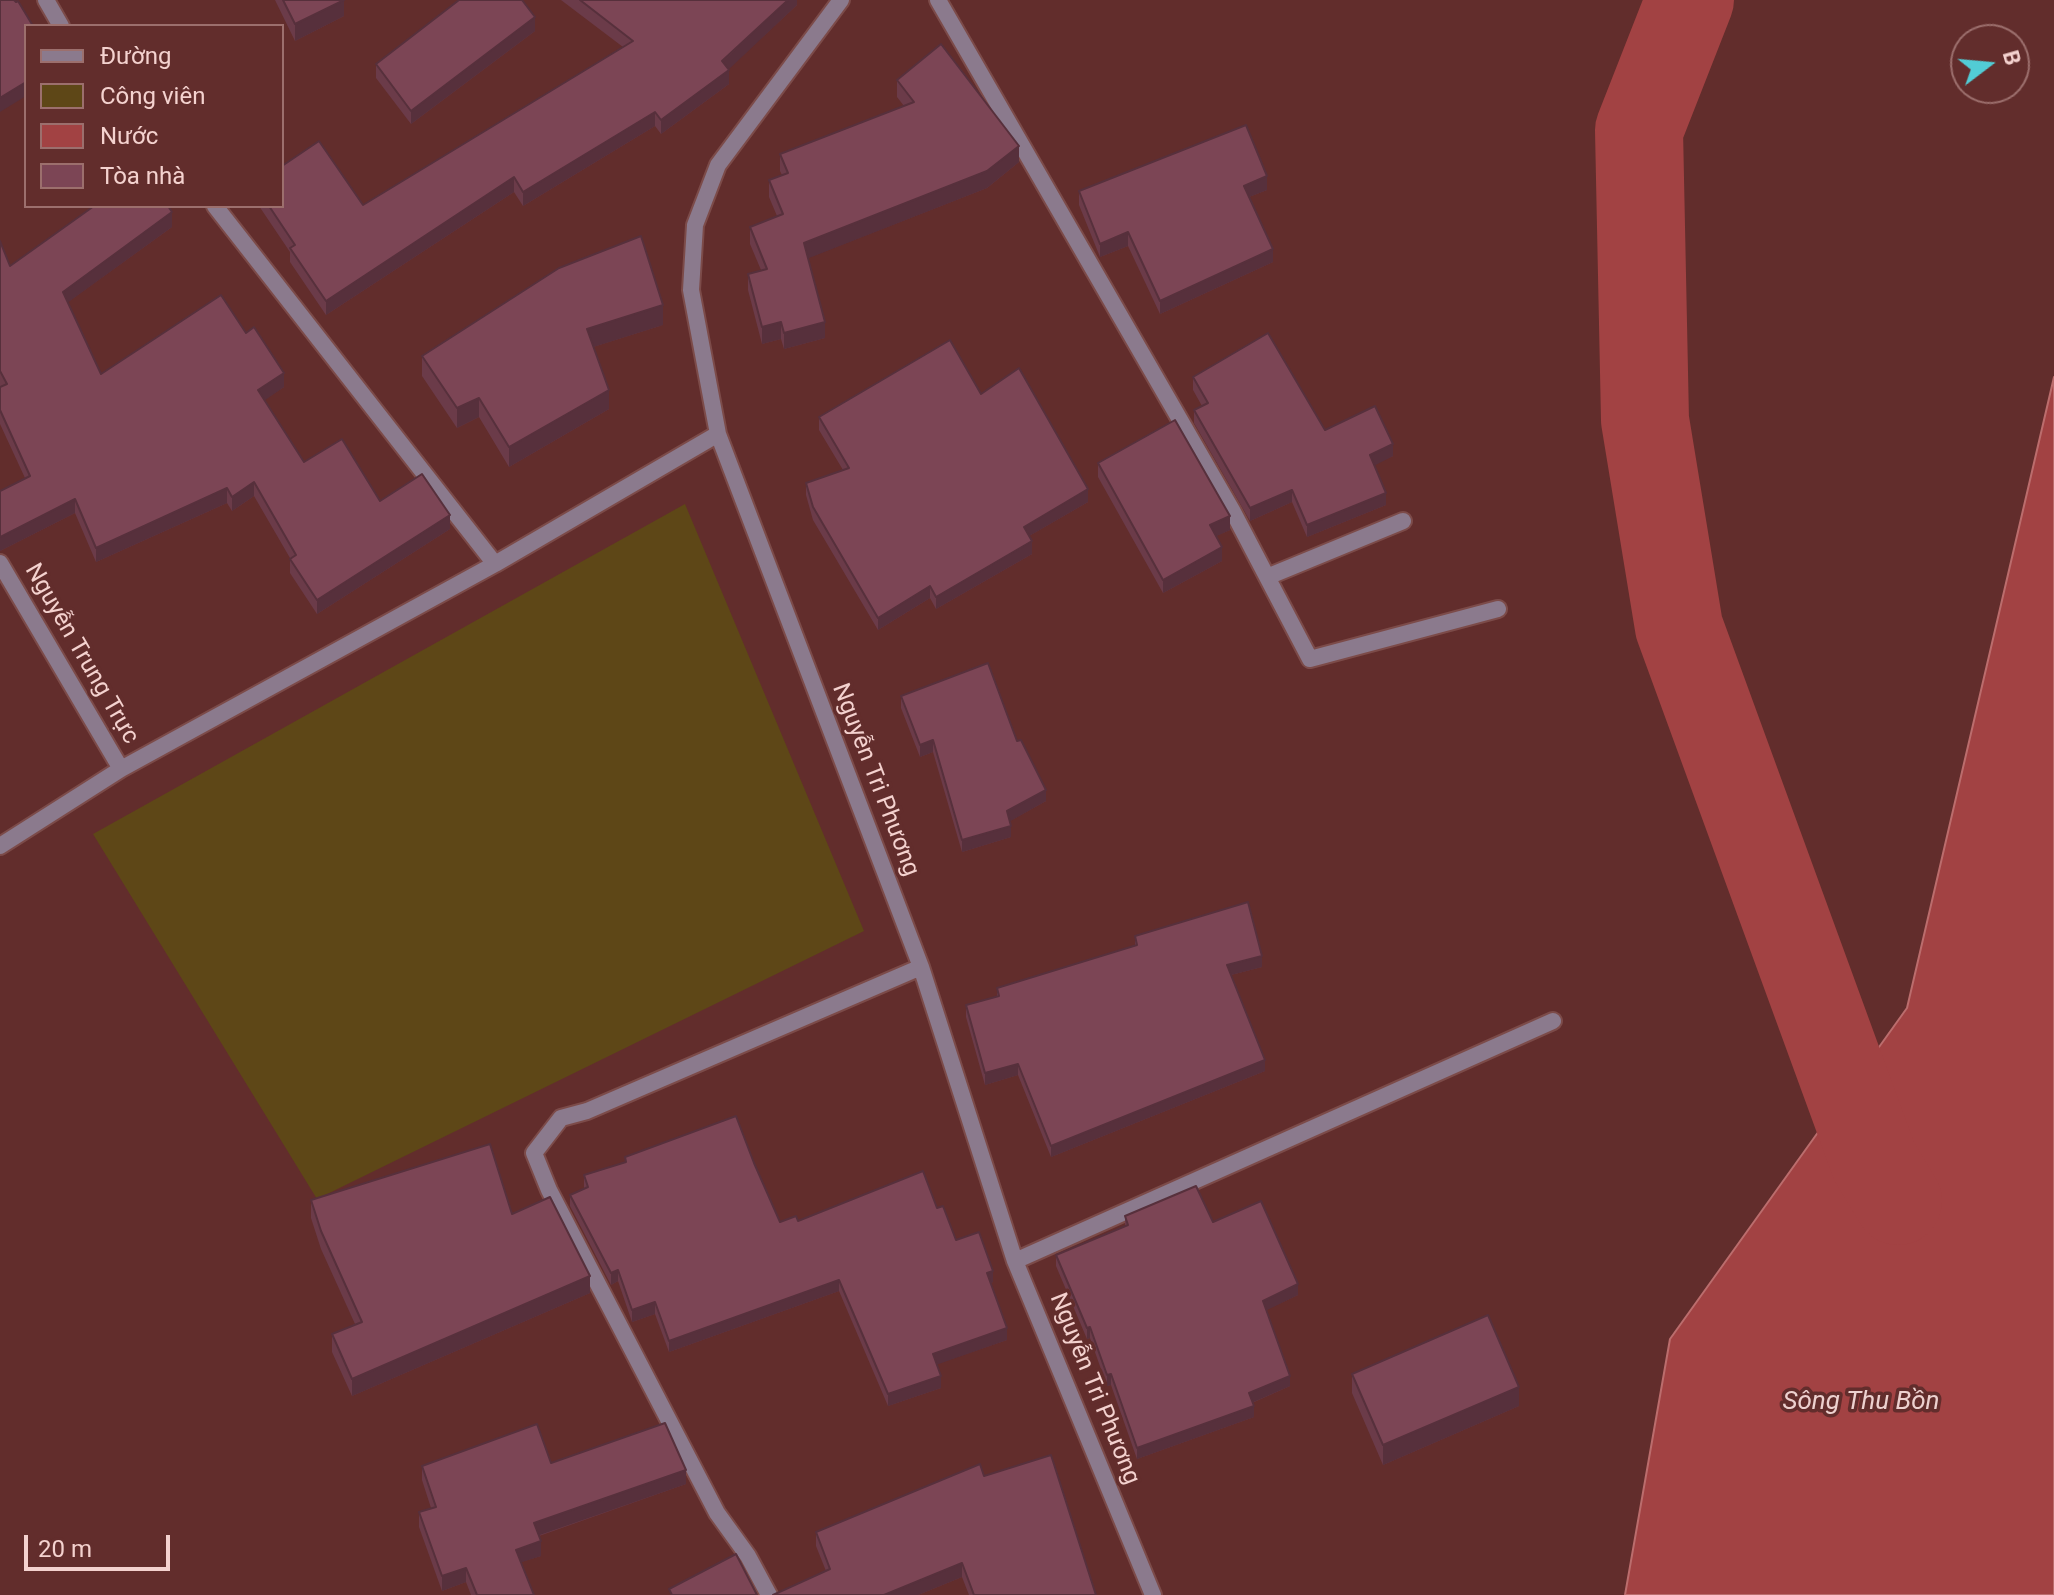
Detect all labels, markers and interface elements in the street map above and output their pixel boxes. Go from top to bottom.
legend [24,24,284,208]
north arrow [1950,24,2030,104]
text: Đường [100,42,171,70]
text: B [1998,48,2026,68]
text: Công viên [100,82,205,110]
text: Nước [100,122,158,150]
text: Tòa nhà [100,162,185,190]
street label: Nguyễn Trung Trực [18,559,144,749]
street label: Nguyễn Tri Phương [825,680,925,880]
street label: Nguyễn Tri Phương [1042,1289,1146,1489]
water label: Sông Thu Bồn [1782,1386,1940,1418]
scale bar [28,1519,174,1569]
text: 20 m [38,1535,92,1563]

